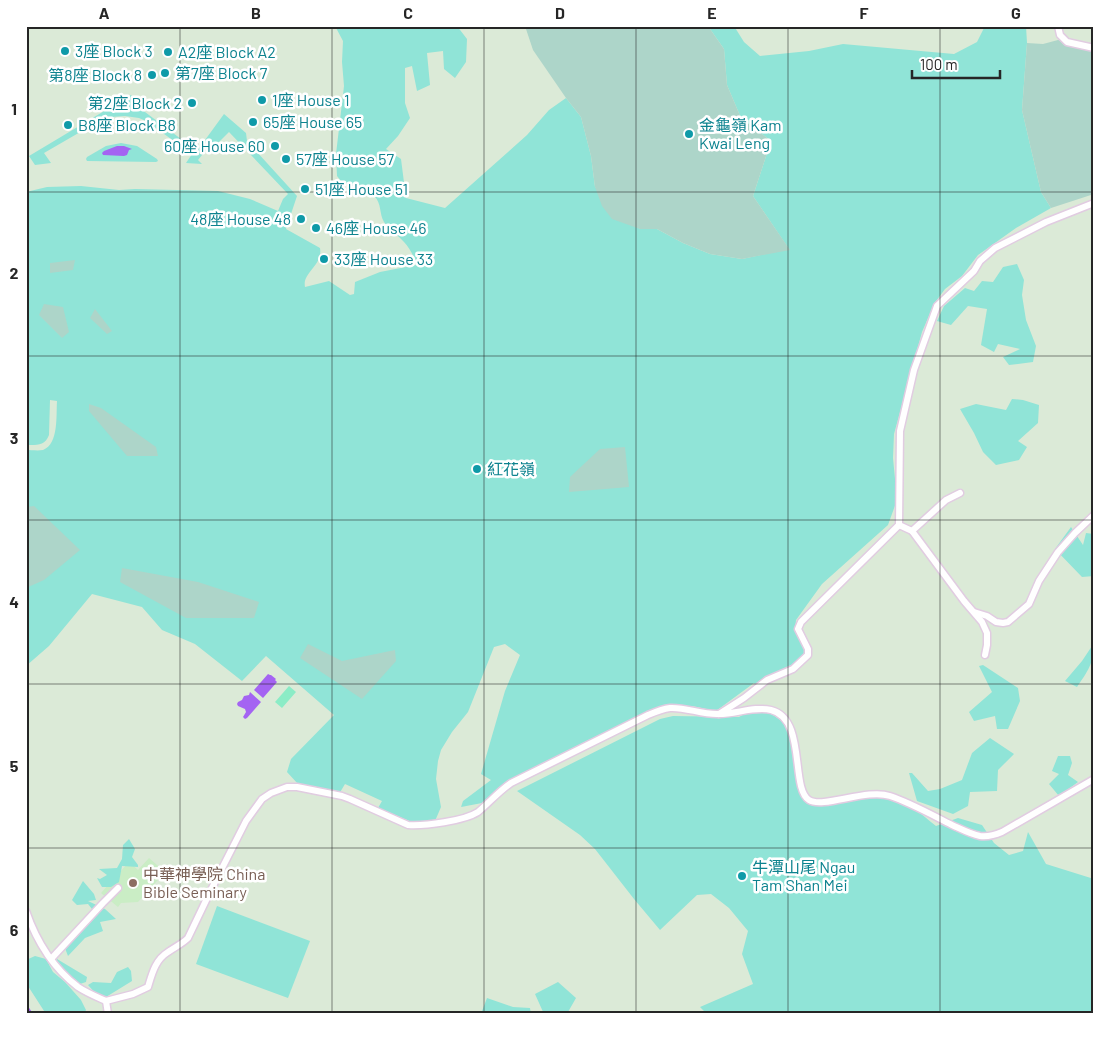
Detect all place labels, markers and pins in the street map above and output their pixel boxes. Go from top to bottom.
place label: 3座 Block 3 [75,41,153,60]
place label: A2座 Block A2 [178,42,276,61]
marker: 3座 Block 3 [59,45,71,57]
marker: A2座 Block A2 [162,46,174,58]
place label: 第7座 Block 7 [175,63,268,82]
place label: 第8座 Block 8 [48,65,142,84]
marker: 第7座 Block 7 [159,67,171,79]
marker: 第8座 Block 8 [146,69,158,81]
place label: 1座 House 1 [272,90,350,109]
place label: 第2座 Block 2 [88,93,182,112]
marker: 1座 House 1 [256,94,268,106]
marker: 第2座 Block 2 [186,97,198,109]
place label: 65座 House 65 [263,112,362,131]
place label: B8座 Block B8 [78,115,176,134]
place label: 金龜嶺 Kam Kwai Leng [699,115,781,152]
marker: 65座 House 65 [247,116,259,128]
marker: B8座 Block B8 [62,119,74,131]
marker: 金龜嶺 Kam Kwai Leng [683,128,695,140]
place label: 60座 House 60 [164,136,265,155]
marker: 60座 House 60 [269,140,281,152]
place label: 57座 House 57 [296,149,394,168]
marker: 57座 House 57 [280,153,292,165]
place label: 51座 House 51 [315,179,408,198]
marker: 51座 House 51 [299,183,311,195]
place label: 48座 House 48 [190,209,291,228]
marker: 48座 House 48 [295,213,307,225]
place label: 46座 House 46 [326,218,427,237]
marker: 46座 House 46 [310,222,322,234]
place label: 33座 House 33 [334,249,433,268]
marker: 33座 House 33 [318,253,330,265]
place label: 紅花嶺 [487,459,535,478]
marker: 紅花嶺 [471,463,483,475]
place label: 牛潭山尾 Ngau Tam Shan Mei [752,857,855,894]
place label: 中華神學院 China Bible Seminary [143,864,265,901]
marker: 牛潭山尾 Ngau Tam Shan Mei [736,870,748,882]
marker: 中華神學院 China Bible Seminary [127,877,139,889]

